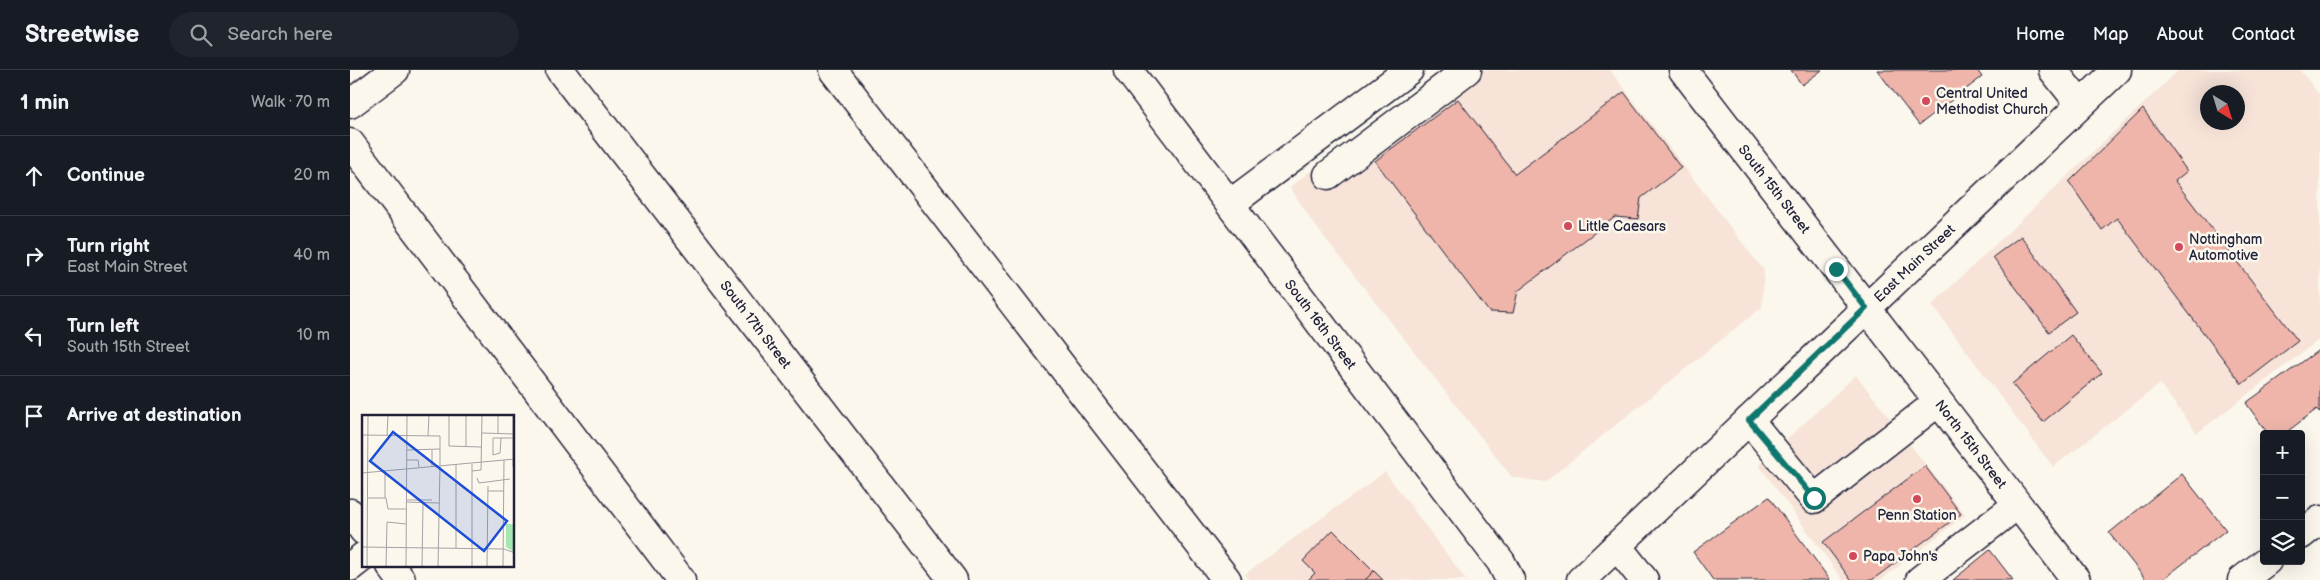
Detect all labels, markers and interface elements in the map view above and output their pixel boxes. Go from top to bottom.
search box [169,12,519,57]
text: Streetwise [25,20,139,49]
icon: search [187,21,215,49]
text: Search here [227,23,333,46]
text: Home [2016,24,2065,45]
text: Map [2093,24,2129,45]
text: About [2157,24,2204,45]
text: Contact [2232,24,2295,45]
place label: Central United Methodist Church [1936,85,2048,118]
north arrow [2200,85,2245,130]
text: 1 min [20,90,69,115]
text: Walk · 70 m [251,93,330,112]
marker: Central United Methodist Church [1920,95,1932,107]
street label: South 15th Street [1735,141,1815,237]
icon: ahead [20,162,48,190]
text: Continue [67,164,145,187]
text: 20 m [294,166,330,185]
place label: Little Caesars [1578,218,1666,235]
marker: Little Caesars [1562,220,1574,232]
street label: East Main Street [1870,220,1959,305]
place label: Nottingham Automotive [2189,231,2262,264]
text: Turn right [67,235,150,258]
marker: Nottingham Automotive [2173,241,2185,253]
icon: right [20,242,48,270]
text: 40 m [293,246,330,265]
text: East Main Street [67,258,187,277]
route end [1825,258,1848,281]
street label: South 16th Street [1281,276,1361,373]
street label: South 17th Street [717,277,796,372]
text: Turn left [67,315,139,338]
icon: left [20,322,48,350]
text: 10 m [297,326,330,345]
text: South 15th Street [67,338,190,357]
street label: North 15th Street [1932,396,2011,492]
icon: arrive [20,402,48,430]
text: Arrive at destination [67,404,242,427]
inset map [362,415,515,568]
map controls [2260,430,2305,565]
button: + [2260,430,2305,475]
button: − [2260,475,2305,520]
route start [1803,487,1826,510]
marker: Penn Station [1911,493,1923,505]
place label: Penn Station [1877,507,1957,524]
button: layers [2260,520,2305,565]
place label: Papa John's [1863,548,1938,565]
marker: Papa John's [1847,550,1859,562]

